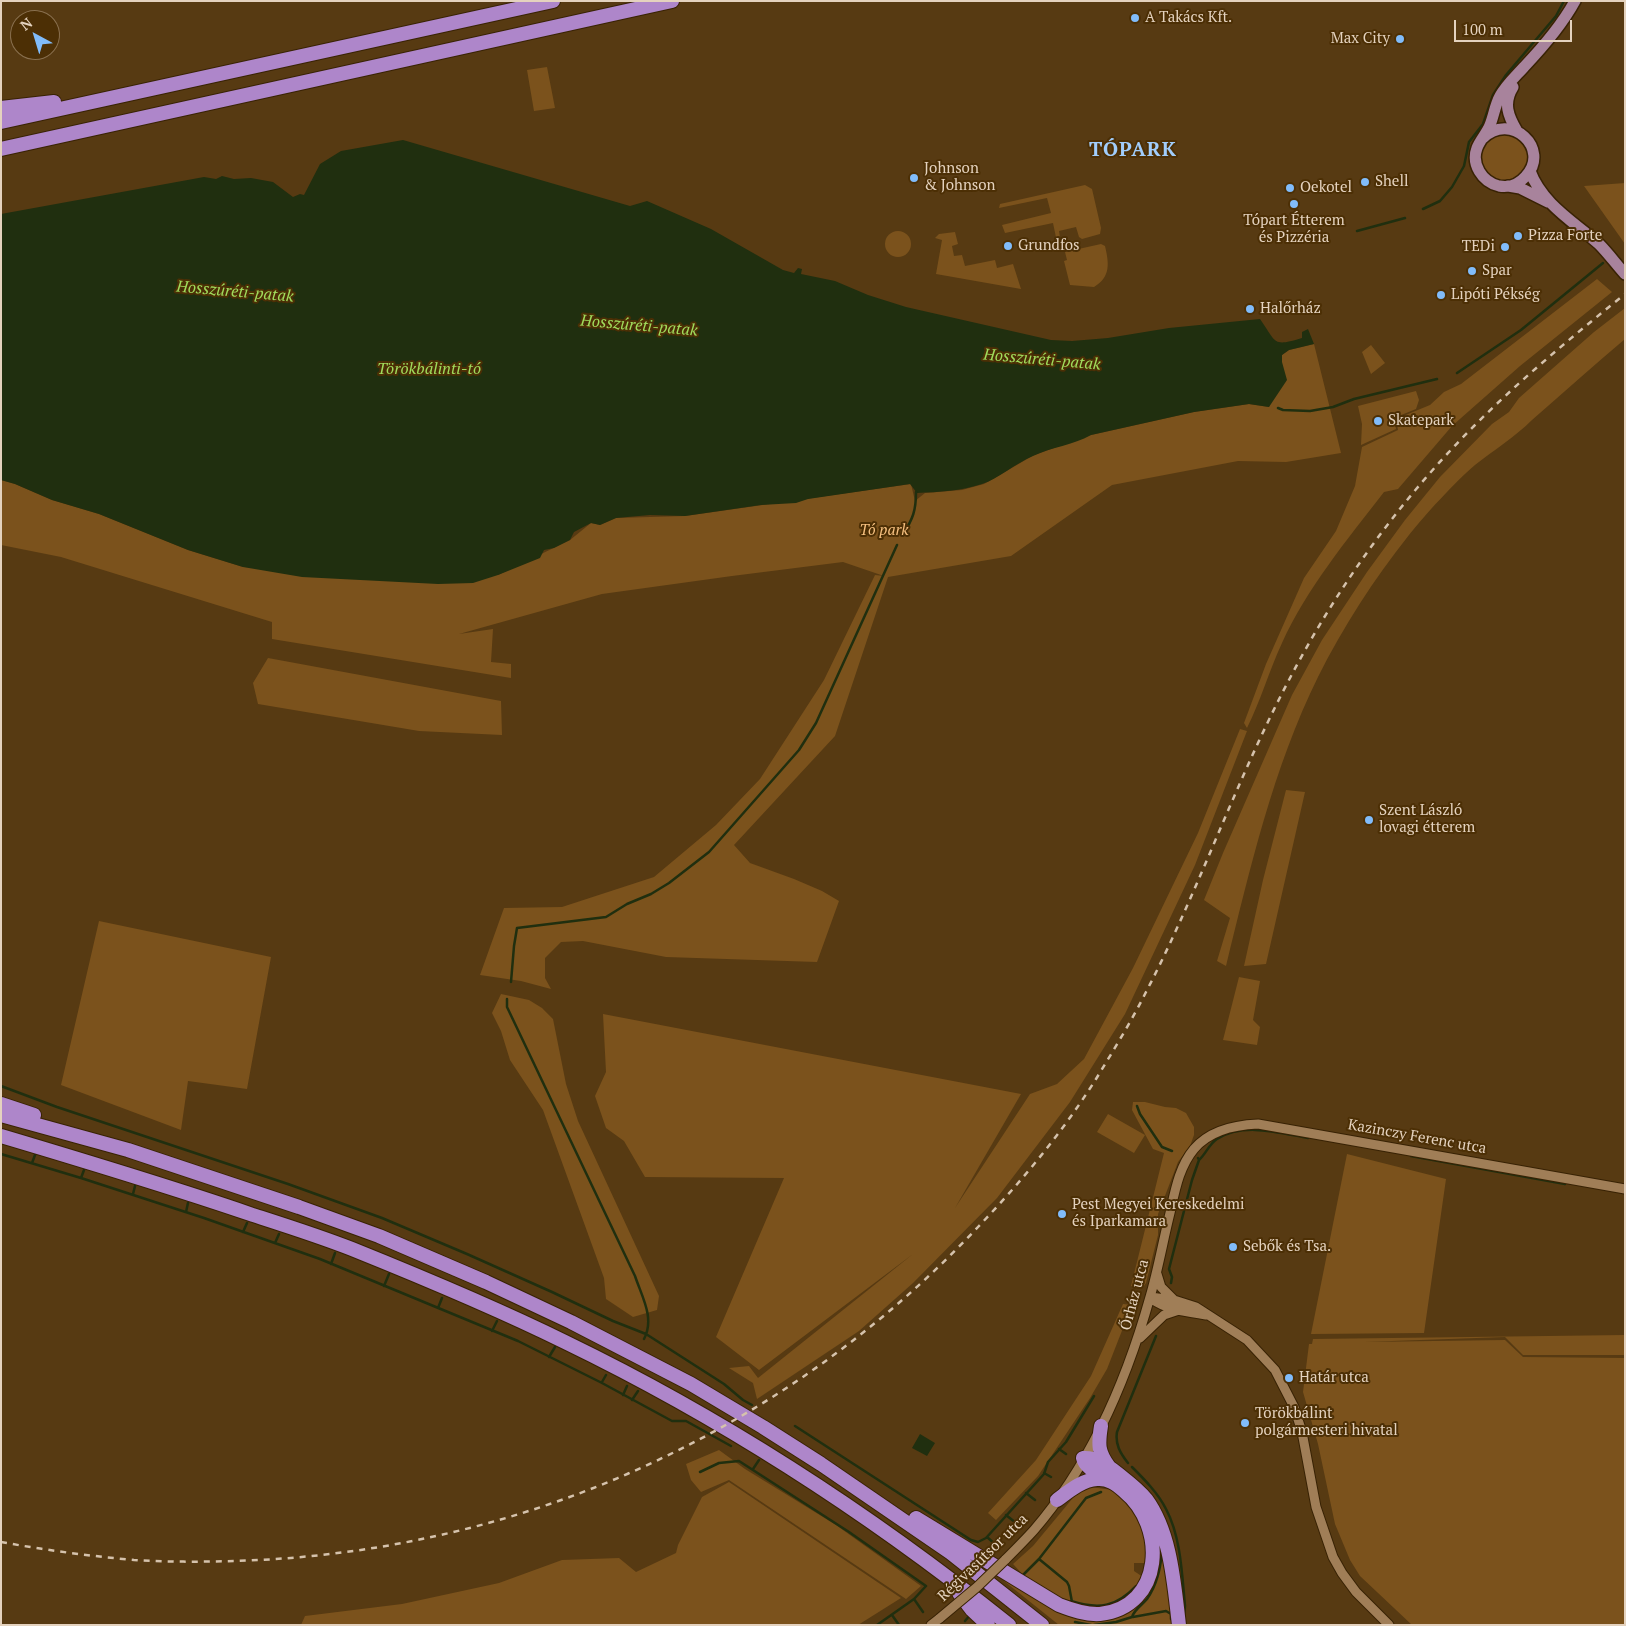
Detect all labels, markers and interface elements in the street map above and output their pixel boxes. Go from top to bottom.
place label: A Takács Kft. [1145,9,1232,27]
north arrow [10,10,60,60]
scale bar [1456,10,1574,42]
marker: A Takács Kft. [1129,12,1141,24]
text: N [16,13,36,34]
text: 100 m [1462,19,1503,39]
place label: Max City [1331,30,1390,48]
marker: Max City [1394,33,1406,45]
district label: TÓPARK [1088,138,1178,162]
place label: Johnson & Johnson [924,160,996,195]
marker: Johnson & Johnson [908,172,920,184]
place label: Shell [1375,173,1408,191]
marker: Shell [1359,176,1371,188]
place label: Oekotel [1300,179,1352,197]
marker: Oekotel [1284,182,1296,194]
marker: Tópart Étterem és Pizzéria [1288,198,1300,210]
place label: Tópart Étterem és Pizzéria [1243,212,1345,247]
place label: Pizza Forte [1528,227,1602,245]
marker: Pizza Forte [1512,230,1524,242]
place label: Grundfos [1018,237,1080,255]
place label: TEDi [1462,238,1495,256]
marker: Grundfos [1002,240,1014,252]
marker: TEDi [1499,241,1511,253]
place label: Spar [1482,262,1512,280]
marker: Spar [1466,265,1478,277]
water label: Hosszúréti-patak [176,277,294,307]
place label: Lipóti Pékség [1451,286,1540,304]
marker: Lipóti Pékség [1435,289,1447,301]
place label: Halőrház [1260,300,1321,318]
marker: Halőrház [1244,303,1256,315]
water label: Hosszúréti-patak [580,311,698,341]
water label: Hosszúréti-patak [983,345,1101,375]
water label: Törökbálinti-tó [377,359,481,379]
place label: Skatepark [1388,412,1454,430]
marker: Skatepark [1372,415,1384,427]
park label: Tó park [860,522,908,540]
place label: Szent László lovagi étterem [1379,802,1475,837]
marker: Szent László lovagi étterem [1363,814,1375,826]
street label: Kazinczy Ferenc utca [1346,1116,1488,1158]
place label: Pest Megyei Kereskedelmi és Iparkamara [1072,1196,1244,1231]
marker: Pest Megyei Kereskedelmi és Iparkamara [1056,1208,1068,1220]
place label: Sebők és Tsa. [1243,1238,1331,1256]
marker: Sebők és Tsa. [1227,1241,1239,1253]
street label: Őrház utca [1117,1257,1153,1333]
place label: Határ utca [1299,1369,1369,1387]
marker: Határ utca [1283,1372,1295,1384]
place label: Törökbálint polgármesteri hivatal [1255,1405,1398,1440]
marker: Törökbálint polgármesteri hivatal [1239,1417,1251,1429]
street label: Régivasútsor utca [934,1511,1032,1605]

